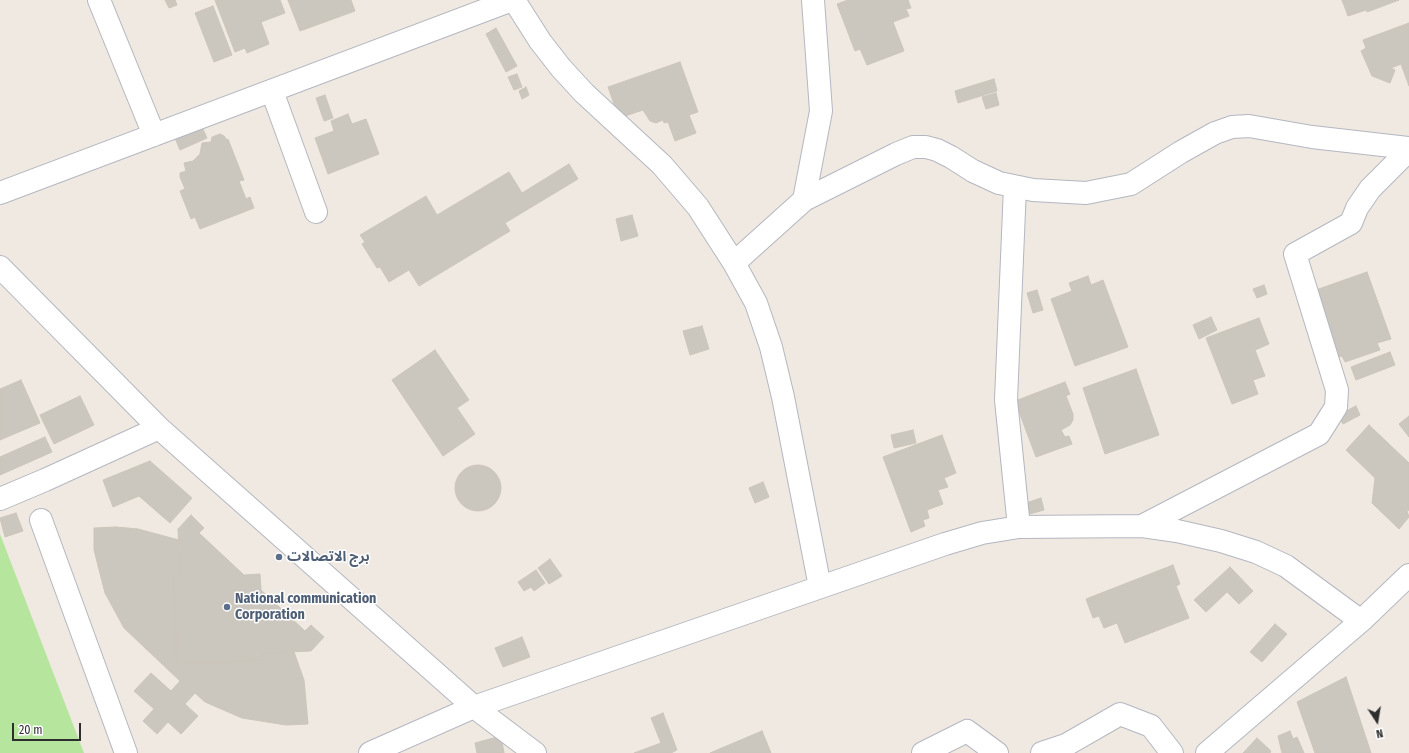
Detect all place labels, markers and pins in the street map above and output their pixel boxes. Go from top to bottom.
place label: برج الاتصالات [287,549,370,565]
marker: برج الاتصالات [274,552,284,562]
place label: National communication Corporation [235,591,376,624]
marker: National communication Corporation [222,602,232,612]

